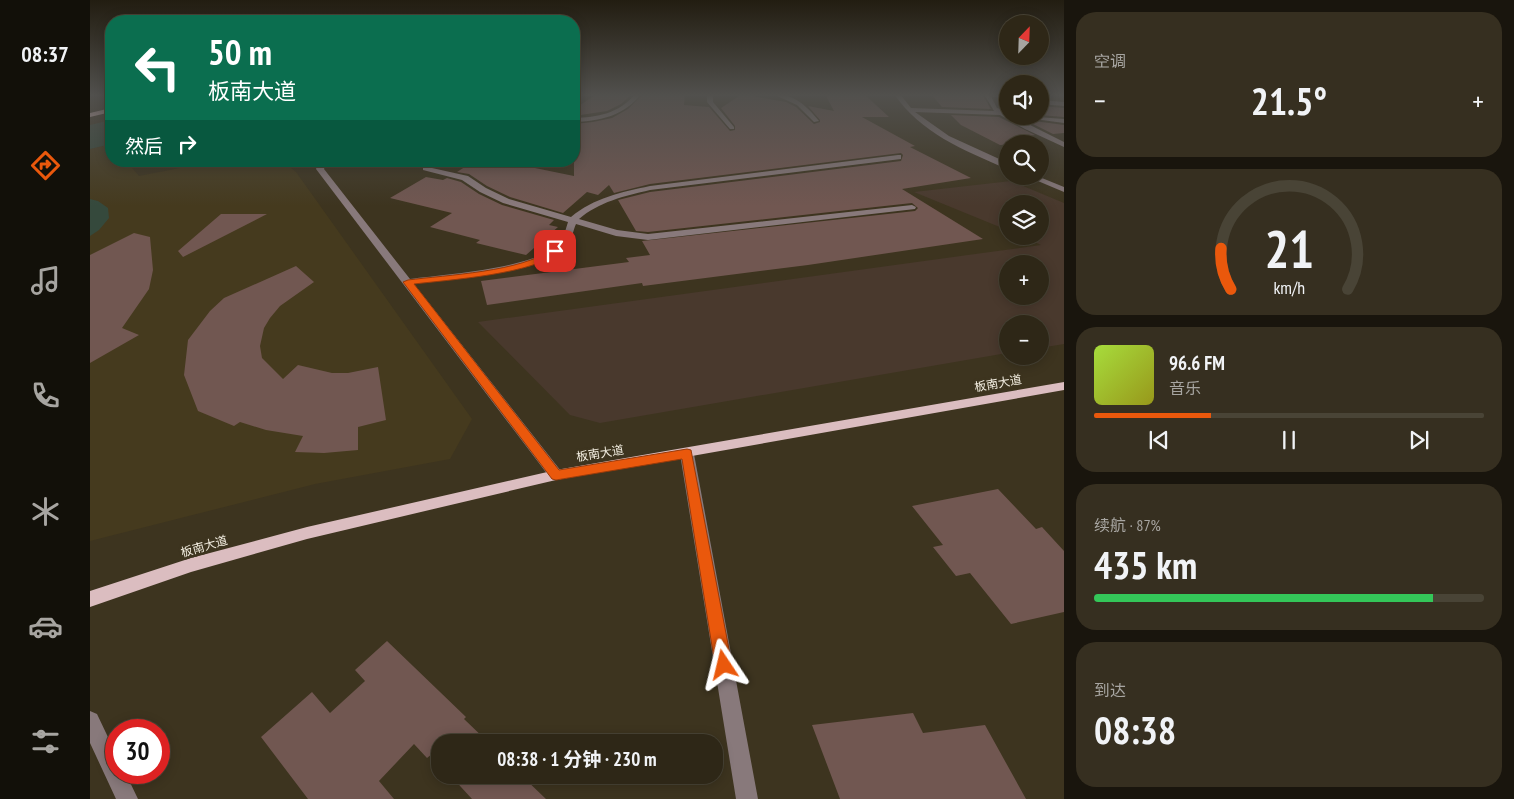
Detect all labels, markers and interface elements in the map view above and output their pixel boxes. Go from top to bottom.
north arrow [999,15,1049,65]
map controls [999,15,1049,365]
text: 50 m [208,29,272,75]
icon: left [125,35,190,100]
text: 08:37 [21,40,69,68]
text: 空调 [1094,51,1126,71]
button: sound [999,75,1049,125]
text: 21.5° [1251,76,1327,125]
text: 板南大道 [208,77,296,105]
text: − [1094,82,1106,119]
text: + [1472,82,1484,119]
icon: right [173,130,201,158]
text: 然后 [125,134,163,158]
button: search [999,135,1049,185]
icon: directions [28,148,63,183]
button: layers [999,195,1049,245]
text: 21 [1264,215,1314,282]
pin [534,230,576,272]
icon: arrive [541,237,569,265]
button: + [999,255,1049,305]
icon: music [28,263,63,298]
text: km/h [1273,276,1305,299]
button: − [999,315,1049,365]
text: 96.6 FM [1169,351,1225,375]
street label: 板南大道 [973,371,1023,395]
icon: phone [28,378,63,413]
text: 音乐 [1169,378,1201,398]
icon: previous [1145,426,1173,454]
icon: pause [1275,426,1303,454]
icon: next [1405,426,1433,454]
street label: 板南大道 [575,442,625,464]
icon: climate [28,494,63,529]
text: 续航 · 87% [1094,515,1161,535]
street label: 板南大道 [179,532,229,560]
text: 435 km [1094,540,1197,589]
icon: car [28,609,63,644]
position arrow [697,638,749,690]
text: 到达 [1094,680,1126,700]
text: 08:38 [1094,705,1176,754]
speed limit sign: 30 [105,719,170,784]
icon: filters [28,724,63,759]
text: 08:38 · 1 分钟 · 230 m [497,747,657,771]

